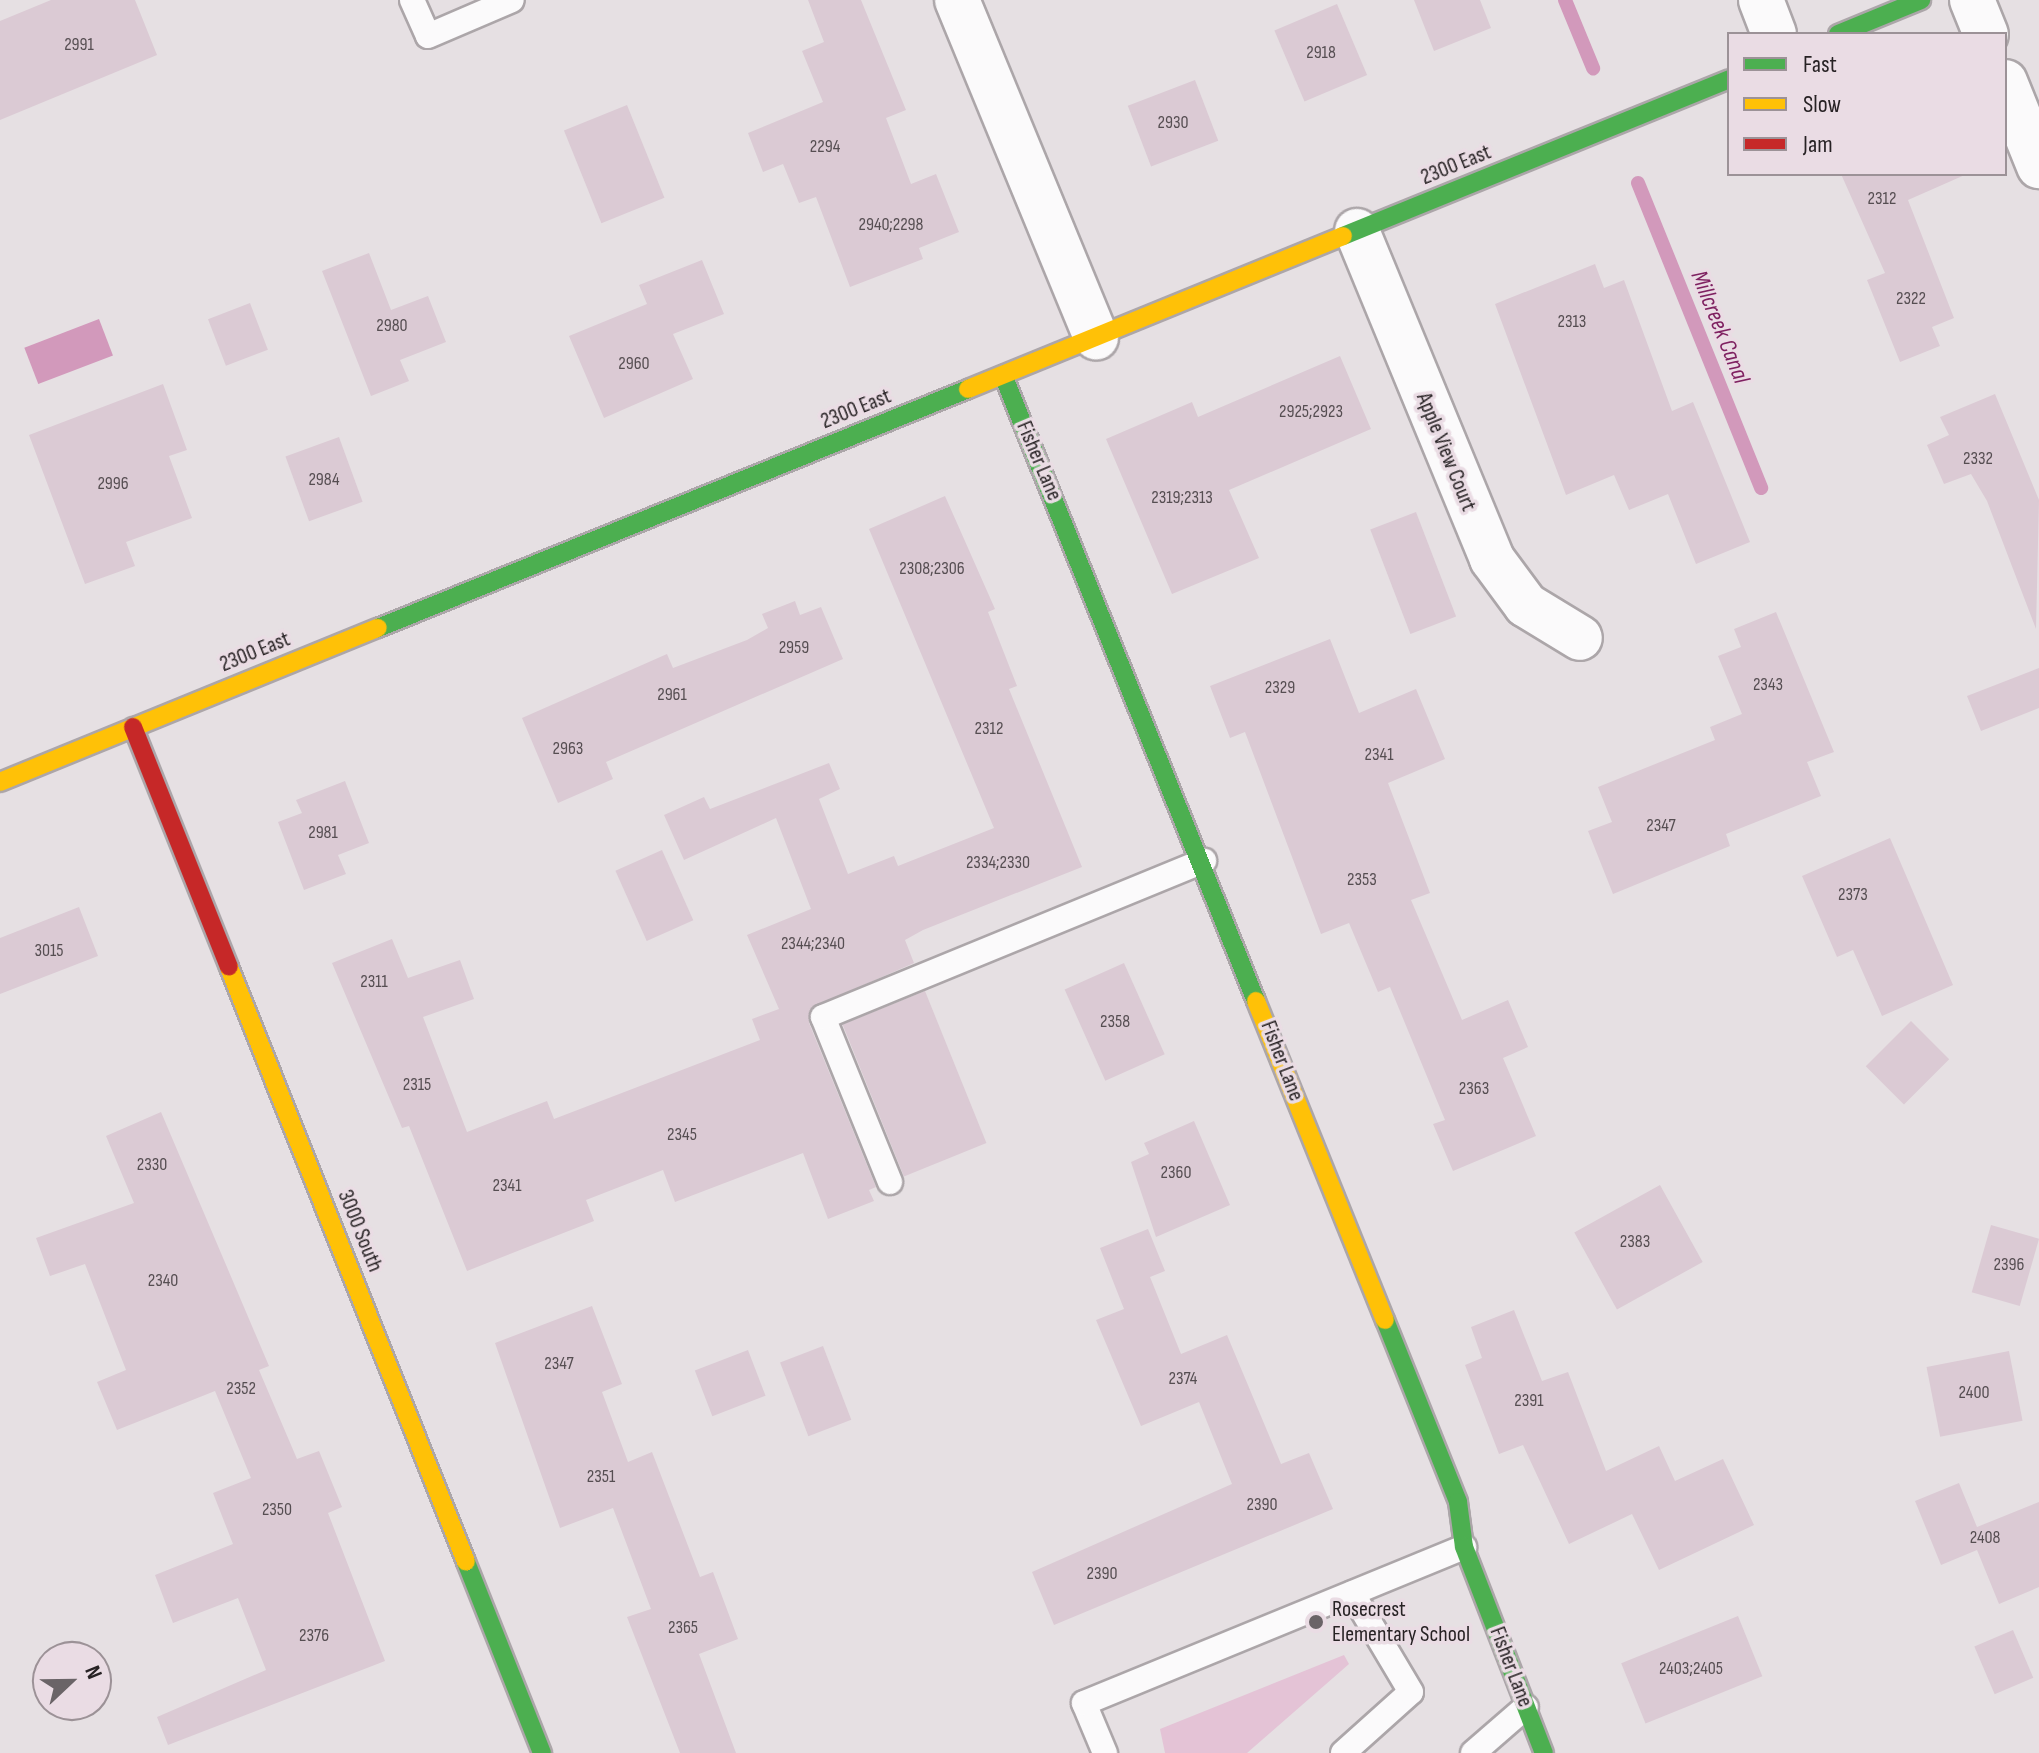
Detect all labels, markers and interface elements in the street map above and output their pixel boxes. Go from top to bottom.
legend [1727,32,2007,176]
house number: 2991 [64,34,94,56]
house number: 2918 [1306,42,1336,64]
text: Fast [1803,50,1837,79]
text: Slow [1803,90,1841,119]
house number: 2930 [1158,112,1188,134]
text: Jam [1803,130,1833,159]
house number: 2294 [810,136,840,158]
street label: 2300 East [1417,139,1495,191]
house number: 2312 [1868,188,1896,210]
house number: 2940;2298 [859,214,923,236]
water label: Millcreek Canal [1684,266,1756,388]
house number: 2322 [1896,288,1926,310]
house number: 2313 [1558,311,1586,333]
house number: 2980 [376,315,408,337]
house number: 2960 [618,353,650,375]
street label: 2300 East [817,383,895,435]
street label: Apple View Court [1410,389,1482,515]
house number: 2925;2923 [1279,401,1343,423]
street label: Fisher Lane [1011,417,1067,505]
house number: 2332 [1963,448,1993,470]
house number: 2984 [308,469,340,491]
house number: 2996 [97,473,129,495]
house number: 2319;2313 [1151,487,1213,509]
house number: 2308;2306 [899,558,965,580]
street label: 2300 East [216,626,294,678]
house number: 2959 [779,637,809,659]
house number: 2343 [1753,674,1783,696]
house number: 2329 [1265,677,1295,699]
house number: 2961 [657,684,687,706]
house number: 2312 [975,718,1003,740]
house number: 2963 [553,738,583,760]
house number: 2341 [1365,744,1393,766]
house number: 2347 [1646,815,1676,837]
house number: 2981 [308,822,338,844]
house number: 2334;2330 [966,852,1030,874]
house number: 2353 [1347,869,1377,891]
house number: 2373 [1838,884,1868,906]
house number: 2344;2340 [781,933,845,955]
house number: 3015 [34,940,64,962]
house number: 2311 [360,971,388,993]
house number: 2358 [1100,1011,1130,1033]
street label: Fisher Lane [1255,1017,1309,1105]
house number: 2315 [403,1074,431,1096]
house number: 2363 [1459,1078,1489,1100]
house number: 2345 [667,1124,697,1146]
house number: 2330 [137,1154,167,1176]
house number: 2360 [1161,1162,1191,1184]
house number: 2341 [493,1175,521,1197]
street label: 3000 South [332,1186,388,1276]
house number: 2383 [1620,1231,1650,1253]
house number: 2396 [1994,1254,2024,1276]
house number: 2340 [148,1270,178,1292]
house number: 2347 [544,1353,574,1375]
house number: 2374 [1169,1368,1197,1390]
house number: 2352 [226,1378,256,1400]
house number: 2400 [1959,1382,1989,1404]
house number: 2391 [1514,1390,1544,1412]
house number: 2351 [587,1466,615,1488]
house number: 2390 [1247,1494,1277,1516]
house number: 2350 [262,1499,292,1521]
house number: 2408 [1970,1527,2000,1549]
house number: 2390 [1087,1563,1117,1585]
place label: Rosecrest Elementary School [1332,1596,1470,1648]
marker: Rosecrest Elementary School [1307,1613,1325,1631]
house number: 2365 [668,1617,698,1639]
street label: Fisher Lane [1484,1623,1538,1711]
house number: 2376 [299,1625,329,1647]
north arrow [32,1641,112,1721]
house number: 2403;2405 [1659,1658,1723,1680]
text: N [78,1662,108,1683]

